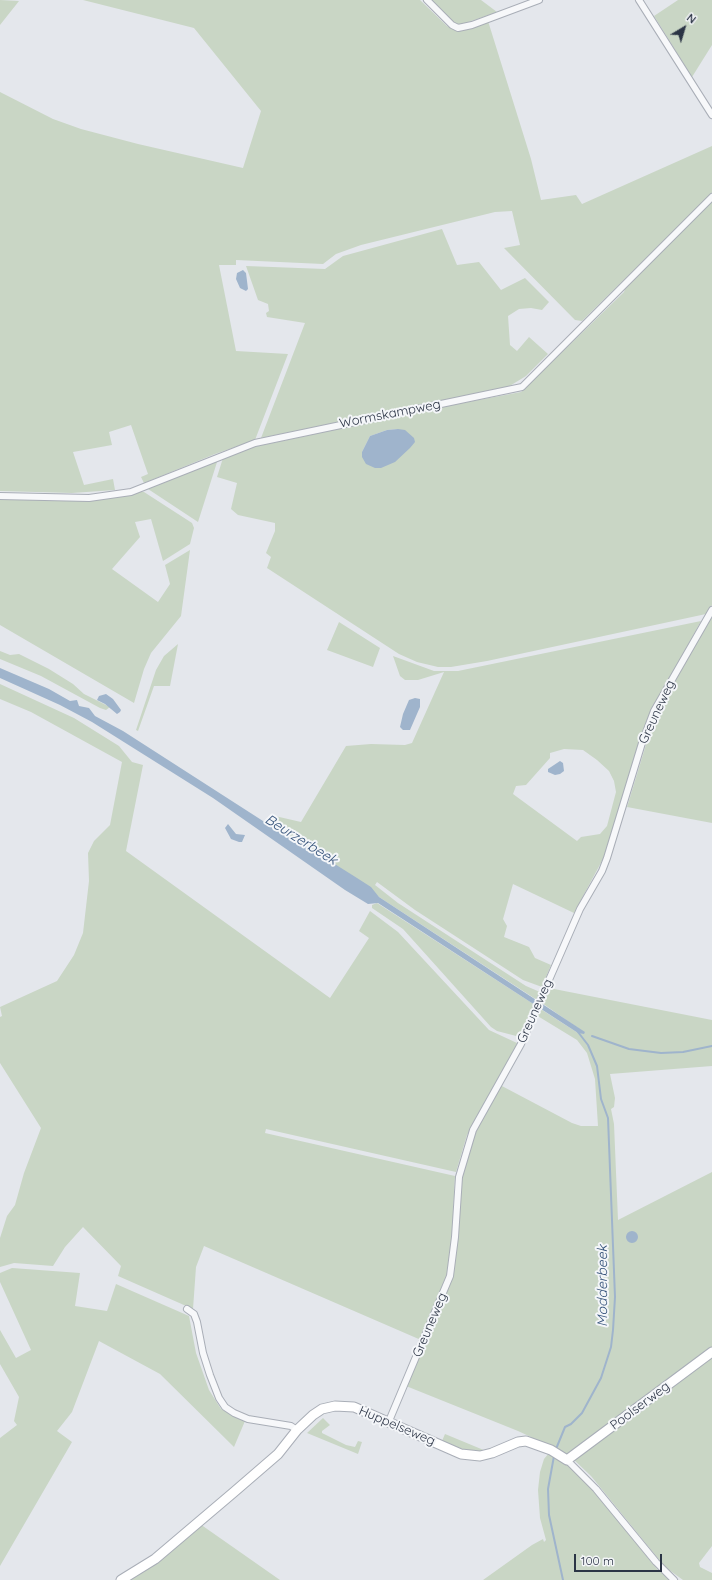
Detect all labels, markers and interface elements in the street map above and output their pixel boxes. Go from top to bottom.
north arrow [664,8,704,48]
text: N [684,11,699,27]
street label: Wormskampweg [338,397,442,431]
street label: Greuneweg [635,678,679,746]
water label: Beurzerbeek [262,811,340,869]
street label: Greuneweg [514,977,556,1045]
water label: Modderbeek [595,1245,611,1327]
street label: Greuneweg [409,1290,451,1360]
street label: Poolserweg [607,1379,673,1433]
street label: Huppelseweg [356,1403,438,1449]
scale bar [576,1546,664,1572]
text: 100 m [581,1553,614,1568]

